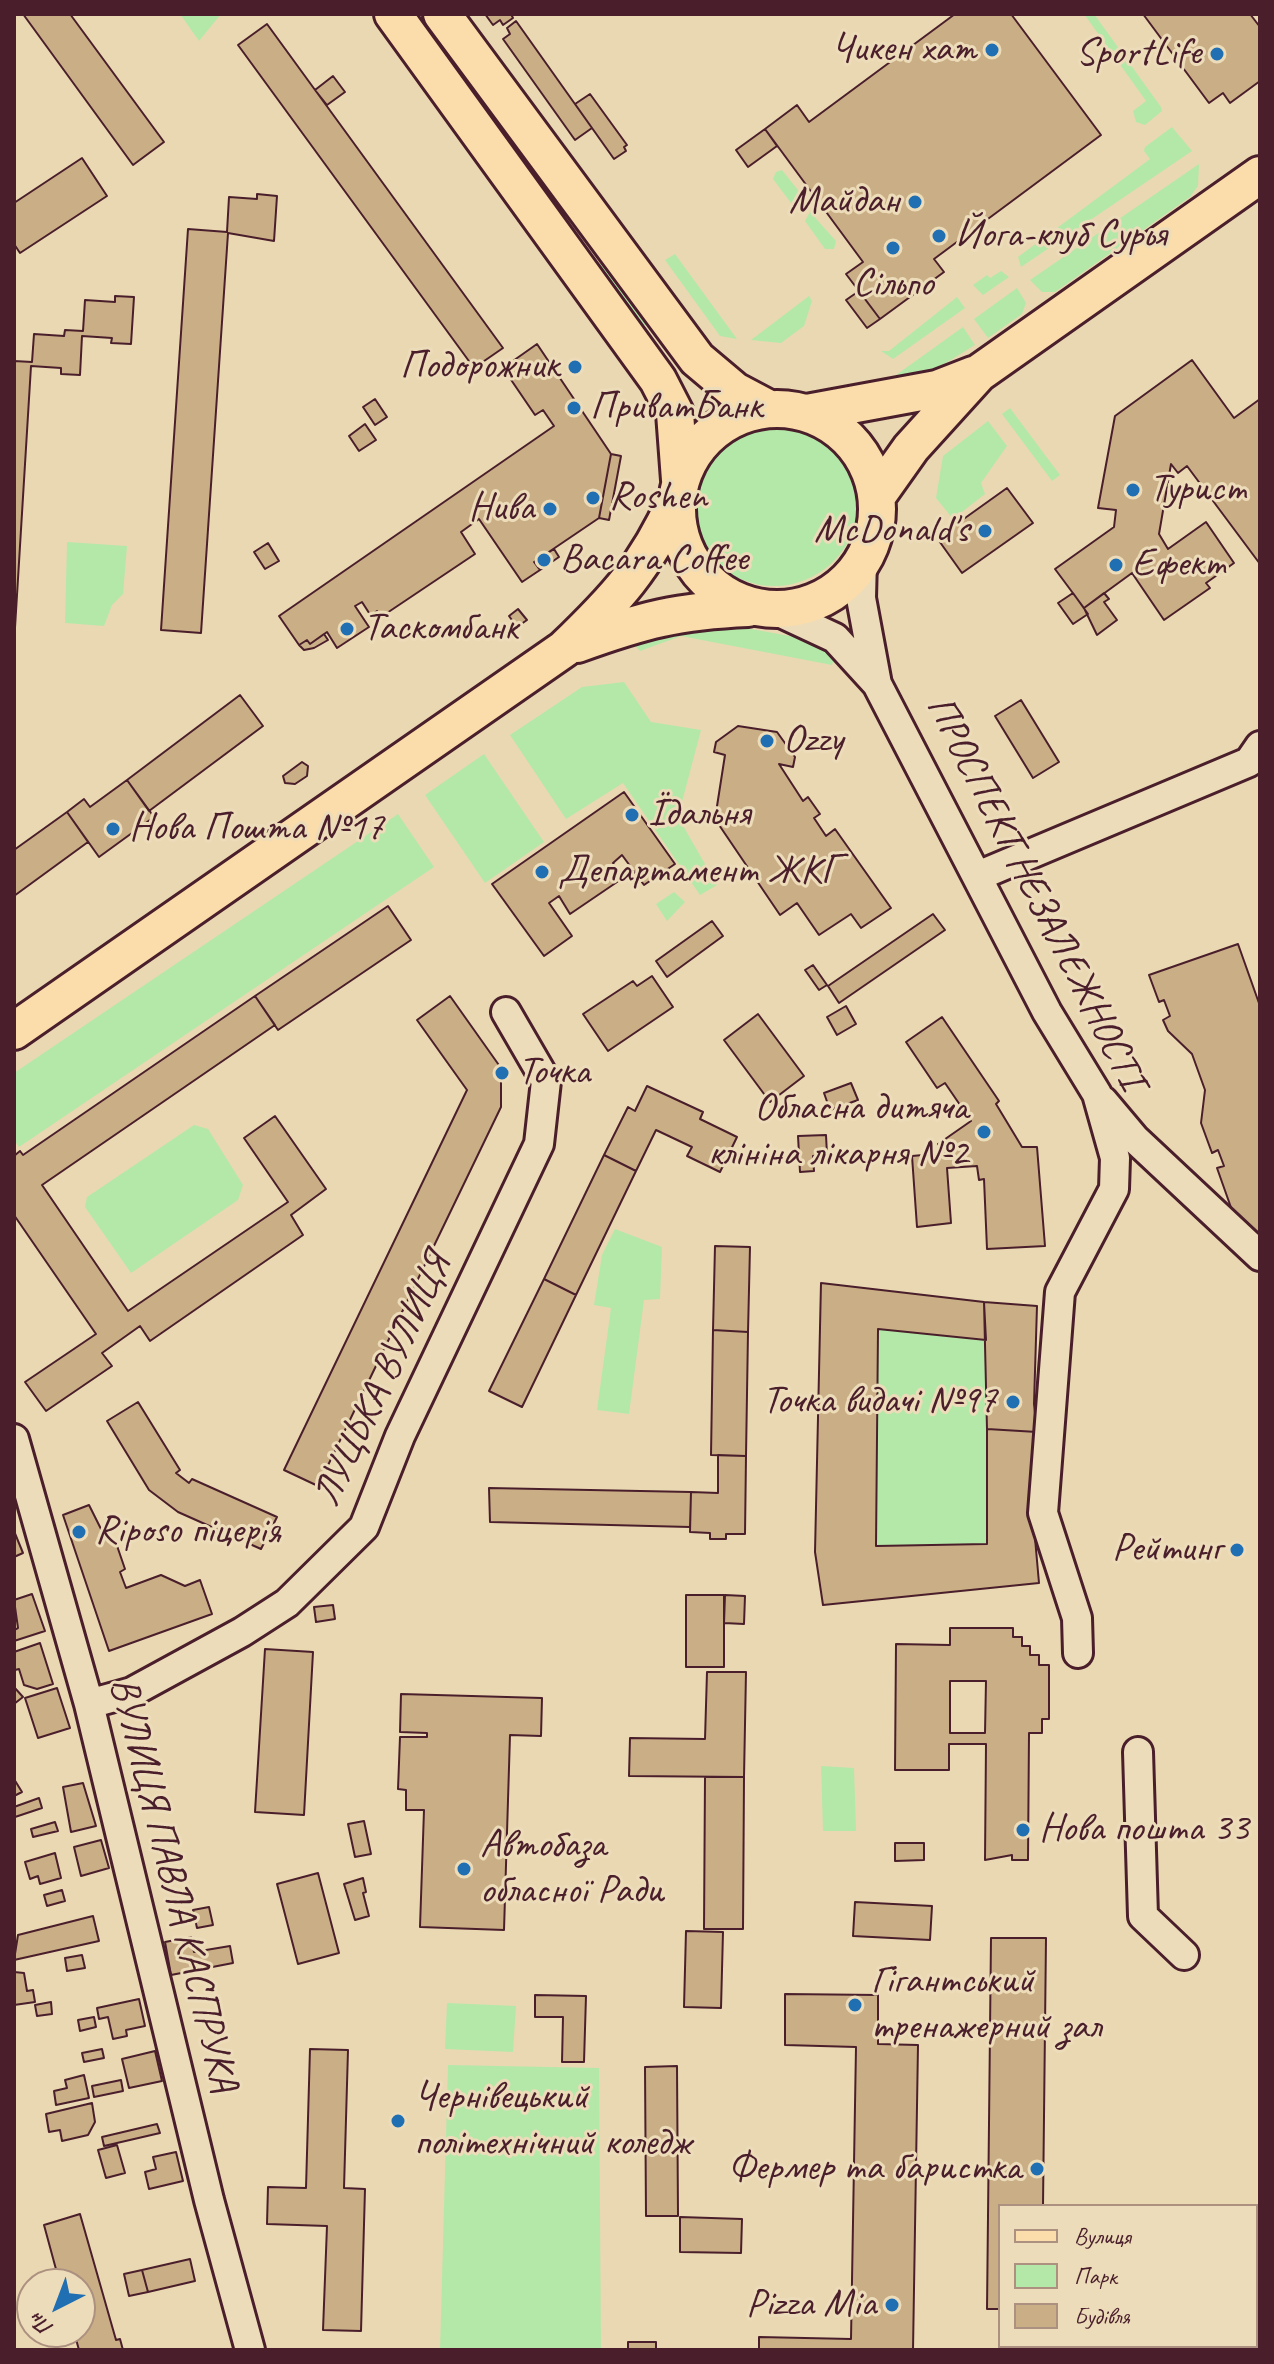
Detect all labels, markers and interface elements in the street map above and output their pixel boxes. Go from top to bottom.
place label: Чикен хат [831,26,976,74]
place label: SportLife [1076,30,1201,78]
marker: Чикен хат [983,41,1001,59]
marker: SportLife [1208,45,1226,63]
place label: Майдан [789,178,899,226]
marker: Майдан [906,193,924,211]
place label: Йога-клуб Сурья [955,212,1166,260]
marker: Йога-клуб Сурья [930,227,948,245]
marker: Сільпо [884,239,902,257]
place label: Сільпо [853,261,933,309]
place label: Подорожник [400,343,559,391]
marker: Подорожник [566,358,584,376]
place label: ПриватБанк [590,384,762,432]
marker: ПриватБанк [565,399,583,417]
place label: Турист [1149,466,1246,514]
place label: Roshen [609,474,707,522]
marker: Турист [1124,481,1142,499]
place label: Нива [469,485,534,533]
marker: Roshen [584,489,602,507]
marker: Нива [541,500,559,518]
place label: McDonald's [814,507,969,555]
marker: McDonald's [976,522,994,540]
place label: Bacara Coffee [560,536,748,584]
place label: Ефект [1132,541,1226,589]
marker: Bacara Coffee [535,551,553,569]
marker: Ефект [1107,556,1125,574]
place label: Таскомбанк [363,605,518,653]
marker: Таскомбанк [338,620,356,638]
street label: ПРОСПЕКТ НЕЗАЛЕЖНОСТІ [915,688,1155,1098]
place label: Ozzy [783,717,843,765]
marker: Ozzy [758,732,776,750]
place label: Їдальня [648,791,750,839]
place label: Нова Пошта №17 [129,805,384,853]
marker: Їдальня [623,806,641,824]
marker: Нова Пошта №17 [104,820,122,838]
place label: Департамент ЖКГ [558,848,840,896]
marker: Департамент ЖКГ [533,863,551,881]
place label: Точка [518,1049,590,1097]
marker: Точка [493,1064,511,1082]
place label: Обласна дитяча клініна лікарня №2 [708,1085,968,1179]
marker: Обласна дитяча клініна лікарня №2 [975,1123,993,1141]
street label: ЛУЦЬКА ВУЛИЦЯ [303,1246,463,1514]
place label: Точка видачі №97 [762,1378,997,1426]
marker: Точка видачі №97 [1004,1393,1022,1411]
place label: Riposo піцерія [95,1508,280,1556]
marker: Riposo піцерія [70,1523,88,1541]
place label: Рейтинг [1112,1526,1221,1574]
marker: Рейтинг [1228,1541,1246,1559]
street label: ВУЛИЦЯ ПАВЛА КАСПРУКА [98,1673,248,2097]
place label: Нова пошта 33 [1039,1806,1249,1854]
marker: Нова пошта 33 [1014,1821,1032,1839]
place label: Автобаза обласної Ради [480,1822,663,1916]
marker: Автобаза обласної Ради [455,1860,473,1878]
place label: Гігантський тренажерний зал [871,1958,1101,2052]
marker: Гігантський тренажерний зал [846,1996,864,2014]
place label: Чернівецький політехнічний коледж [414,2074,691,2168]
marker: Чернівецький політехнічний коледж [389,2112,407,2130]
place label: Фермер та баристка [728,2145,1021,2193]
marker: Фермер та баристка [1028,2160,1046,2178]
legend [998,2204,1258,2348]
text: Вулиця [1074,2221,1131,2251]
text: Парк [1074,2261,1117,2291]
north arrow [16,2268,96,2348]
place label: Pizza Mia [746,2281,876,2329]
marker: Pizza Mia [883,2296,901,2314]
text: Будівля [1074,2301,1130,2331]
text: Пн [23,2306,59,2342]

